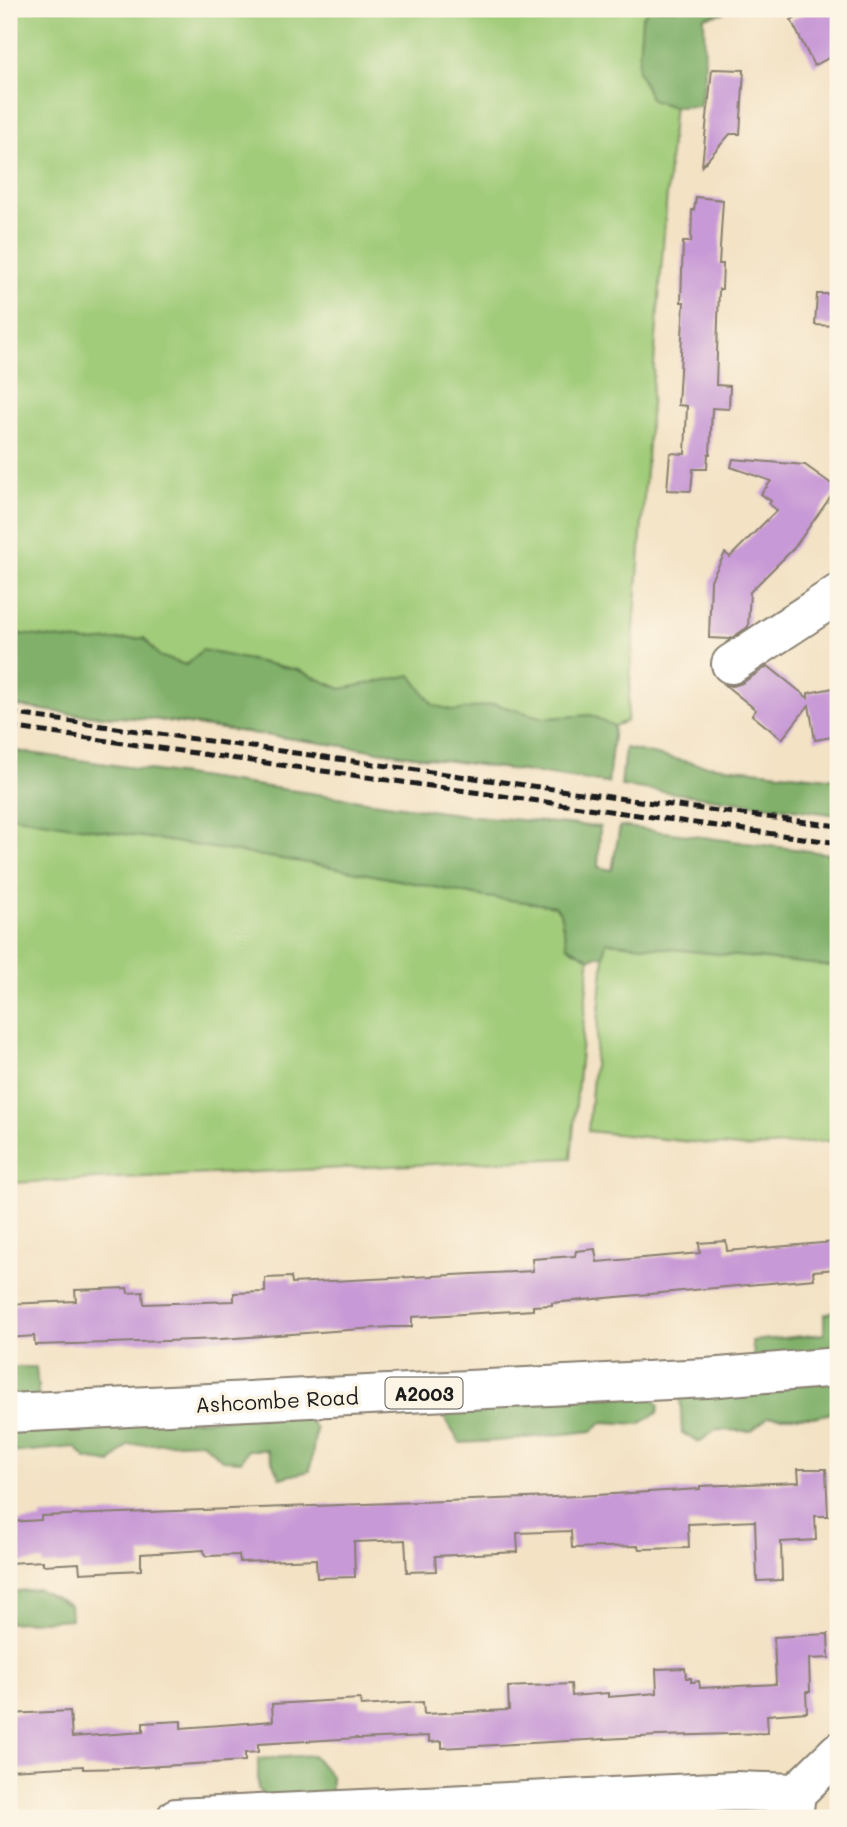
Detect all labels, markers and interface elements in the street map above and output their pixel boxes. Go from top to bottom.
road number: A2003 [386,1378,462,1408]
street label: Ashcombe Road [195,1382,359,1418]

